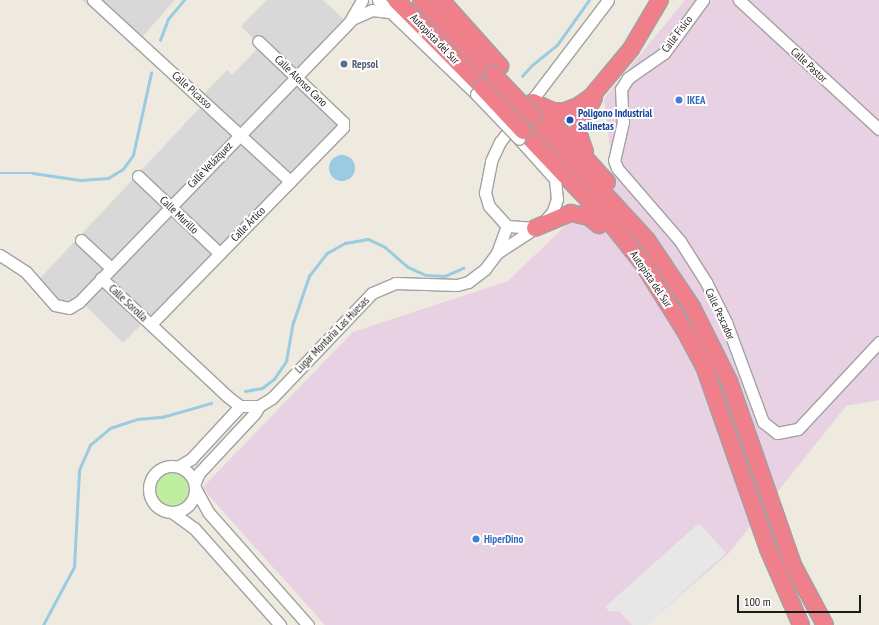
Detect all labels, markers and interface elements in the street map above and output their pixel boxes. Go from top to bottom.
street label: Autopista del Sur [408,11,462,67]
street label: Calle Físico [659,13,695,55]
street label: Calle Pastor [788,45,830,85]
street label: Calle Alonso Cano [272,53,330,109]
place label: Repsol [352,57,378,71]
marker: Repsol [339,59,349,69]
street label: Calle Picasso [169,69,215,111]
place label: IKEA [687,93,706,107]
marker: IKEA [674,95,684,105]
place label: Poligono Industrial Salinetas [578,107,652,133]
marker: Poligono Industrial Salinetas [565,115,575,125]
street label: Calle Velázquez [185,139,235,191]
street label: Calle Murillo [157,193,201,237]
street label: Calle Ártico [228,204,268,244]
street label: Autopista del Sur [627,248,675,310]
street label: Calle Sorolla [106,282,150,324]
street label: Calle Pescador [702,286,738,342]
street label: Lugar Montaña Las Huesas [292,294,372,376]
place label: HiperDino [484,532,523,546]
marker: HiperDino [471,534,481,544]
scale bar [739,587,863,613]
text: 100 m [744,594,771,609]

